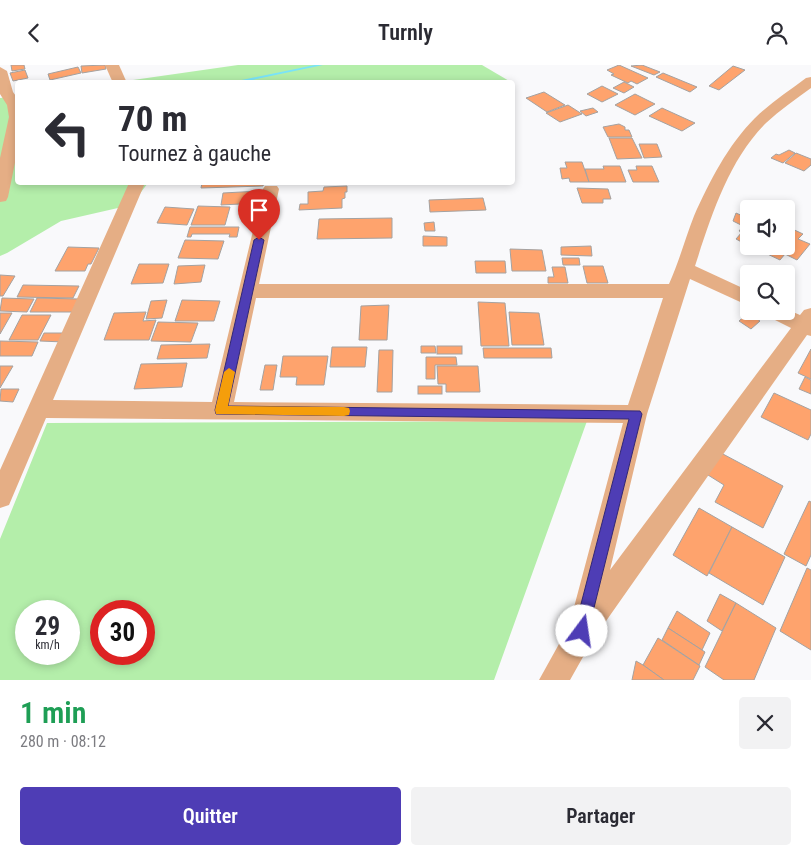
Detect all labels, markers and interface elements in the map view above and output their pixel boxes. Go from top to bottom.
icon: back [20,19,48,47]
icon: person [763,19,791,47]
text: Turnly [378,20,433,45]
text: 70 m [118,99,187,140]
icon: left [35,100,100,165]
text: Tournez à gauche [118,141,271,166]
pin [238,189,280,240]
icon: arrive [245,196,273,224]
map controls [740,200,795,320]
button: sound [740,200,795,255]
button: search [740,265,795,320]
speed limit sign: 30 [90,600,155,665]
position arrow [555,604,607,656]
text: 29 [35,612,60,641]
text: km/h [35,638,60,652]
text: 1 min [20,695,86,730]
button: close [739,697,791,749]
text: 280 m · 08:12 [20,732,106,751]
button: Quitter [20,787,401,845]
button: Partager [411,787,791,845]

